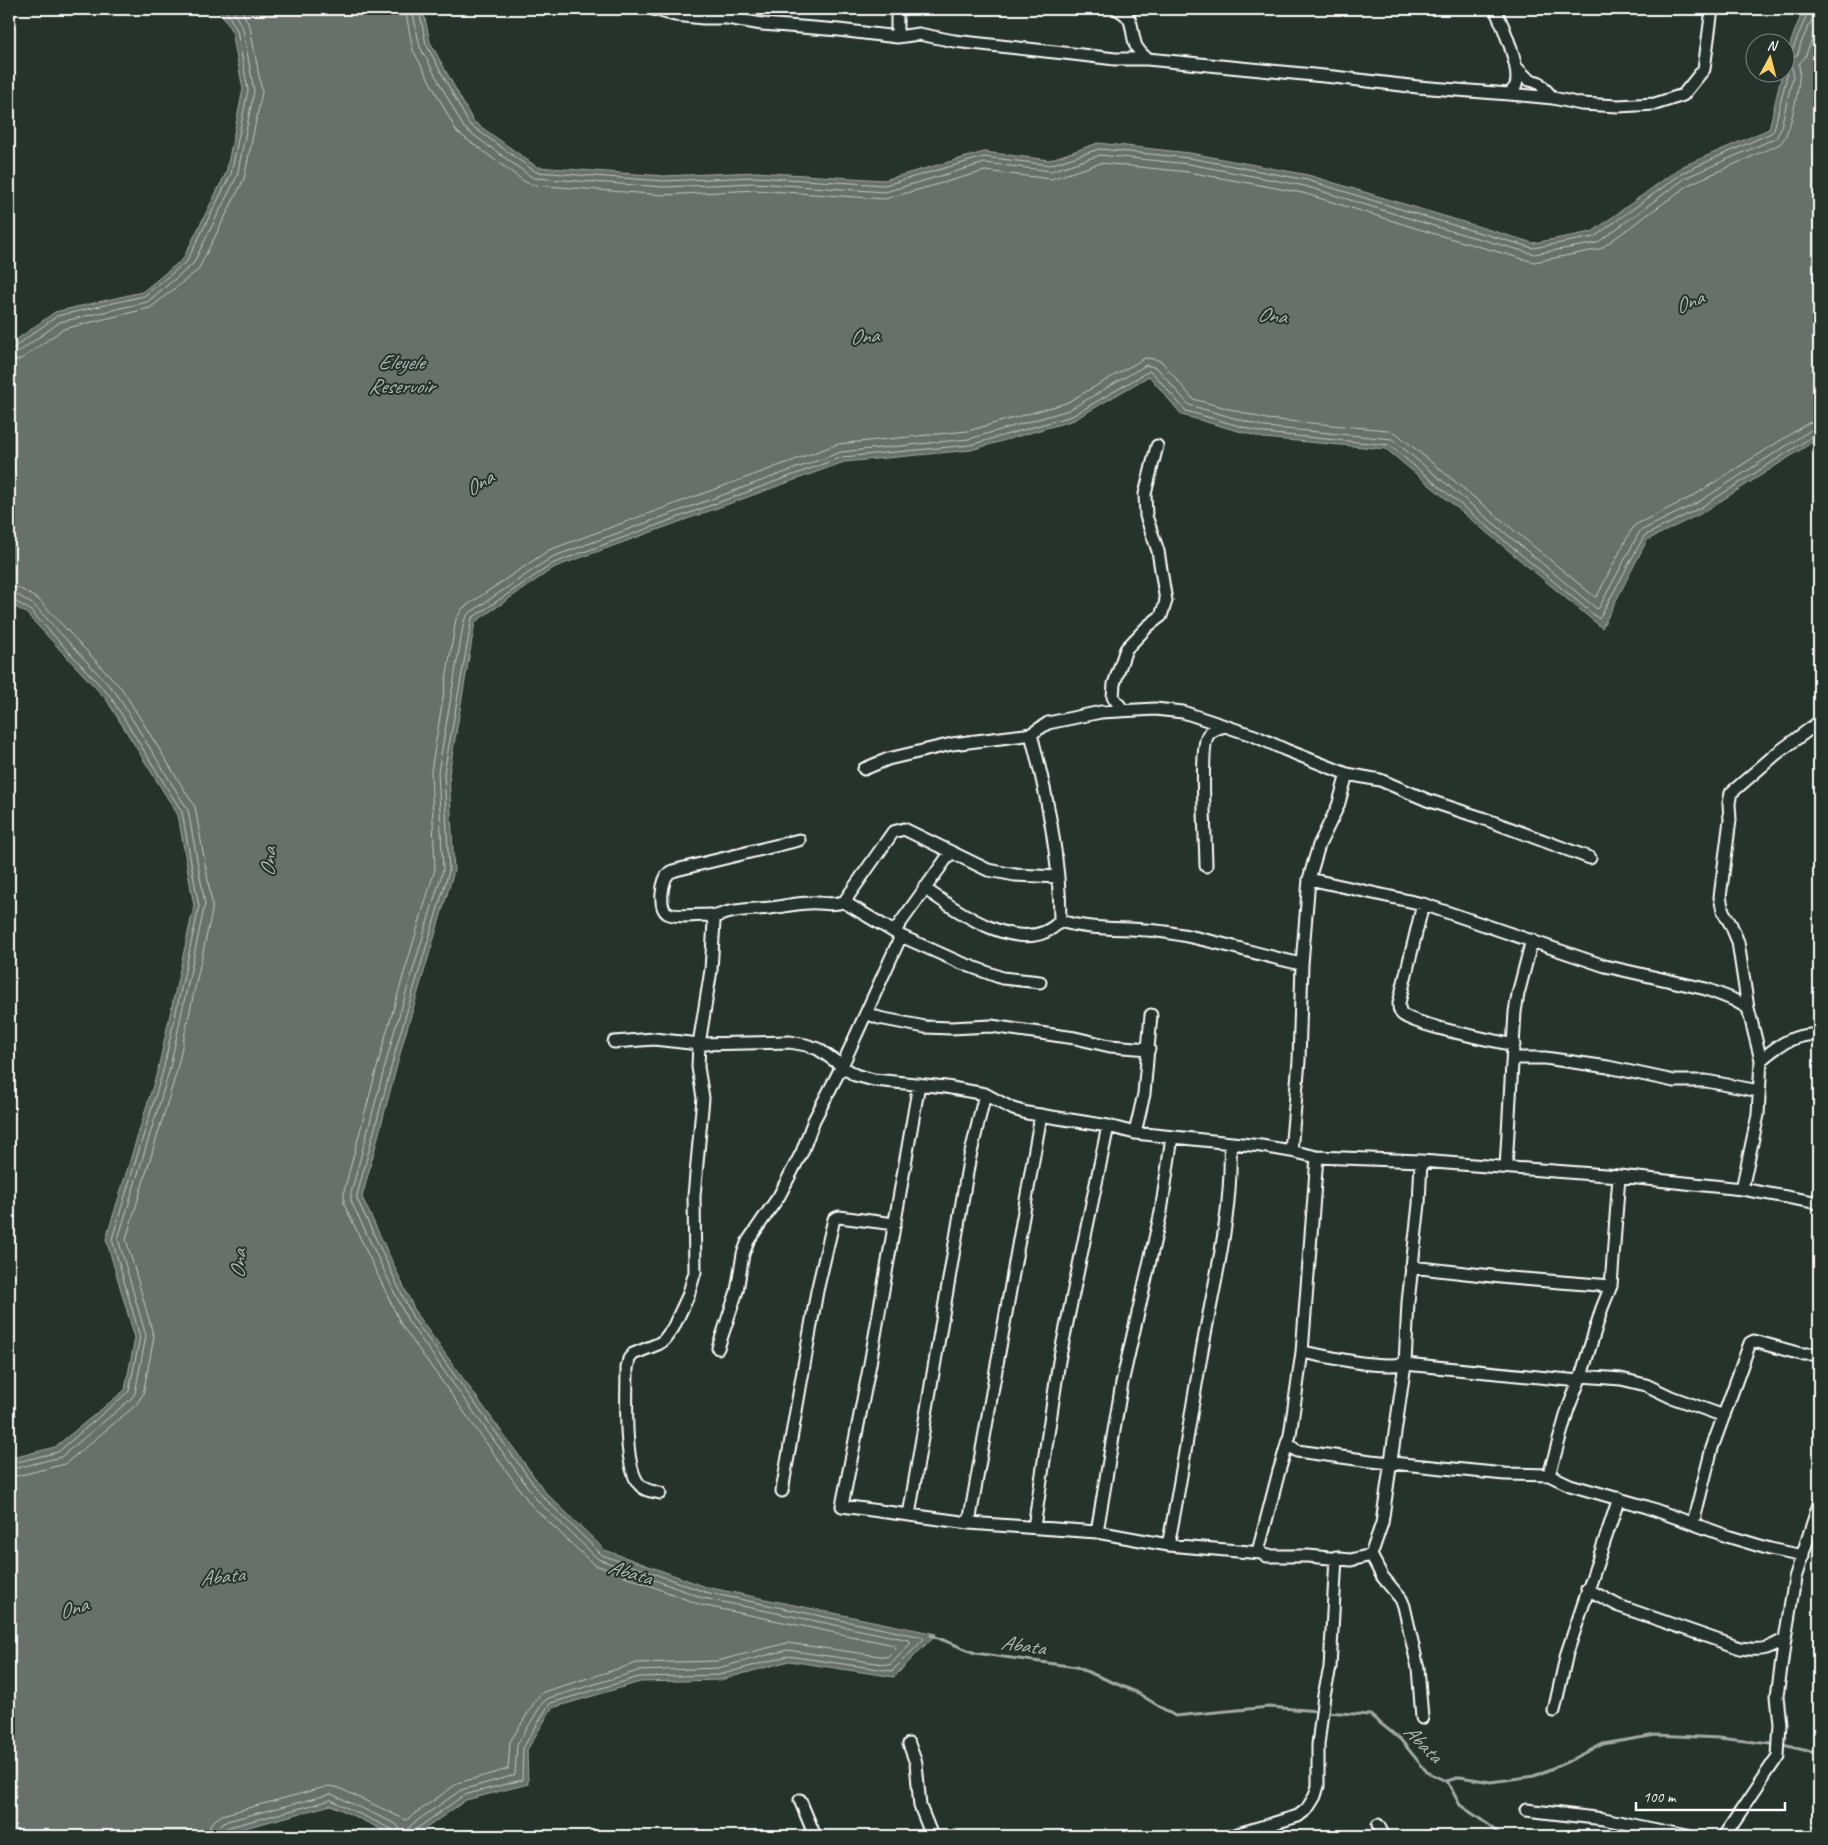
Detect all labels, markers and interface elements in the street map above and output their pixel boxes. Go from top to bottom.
north arrow [1746,32,1796,82]
text: N [1766,37,1779,55]
water label: Ona [1670,283,1709,320]
water label: Ona [1256,301,1290,330]
water label: Ona [848,321,882,350]
water label: Eleyele Reservoir [368,349,438,399]
water label: Ona [460,463,500,502]
water label: Ona [254,845,282,877]
water label: Ona [224,1247,252,1279]
water label: Abata [605,1553,657,1591]
water label: Abata [199,1561,248,1591]
water label: Ona [55,1591,93,1625]
water label: Abata [999,1629,1049,1661]
water label: Abata [1398,1718,1450,1770]
scale bar [1636,1780,1784,1812]
text: 100 m [1643,1788,1677,1807]

